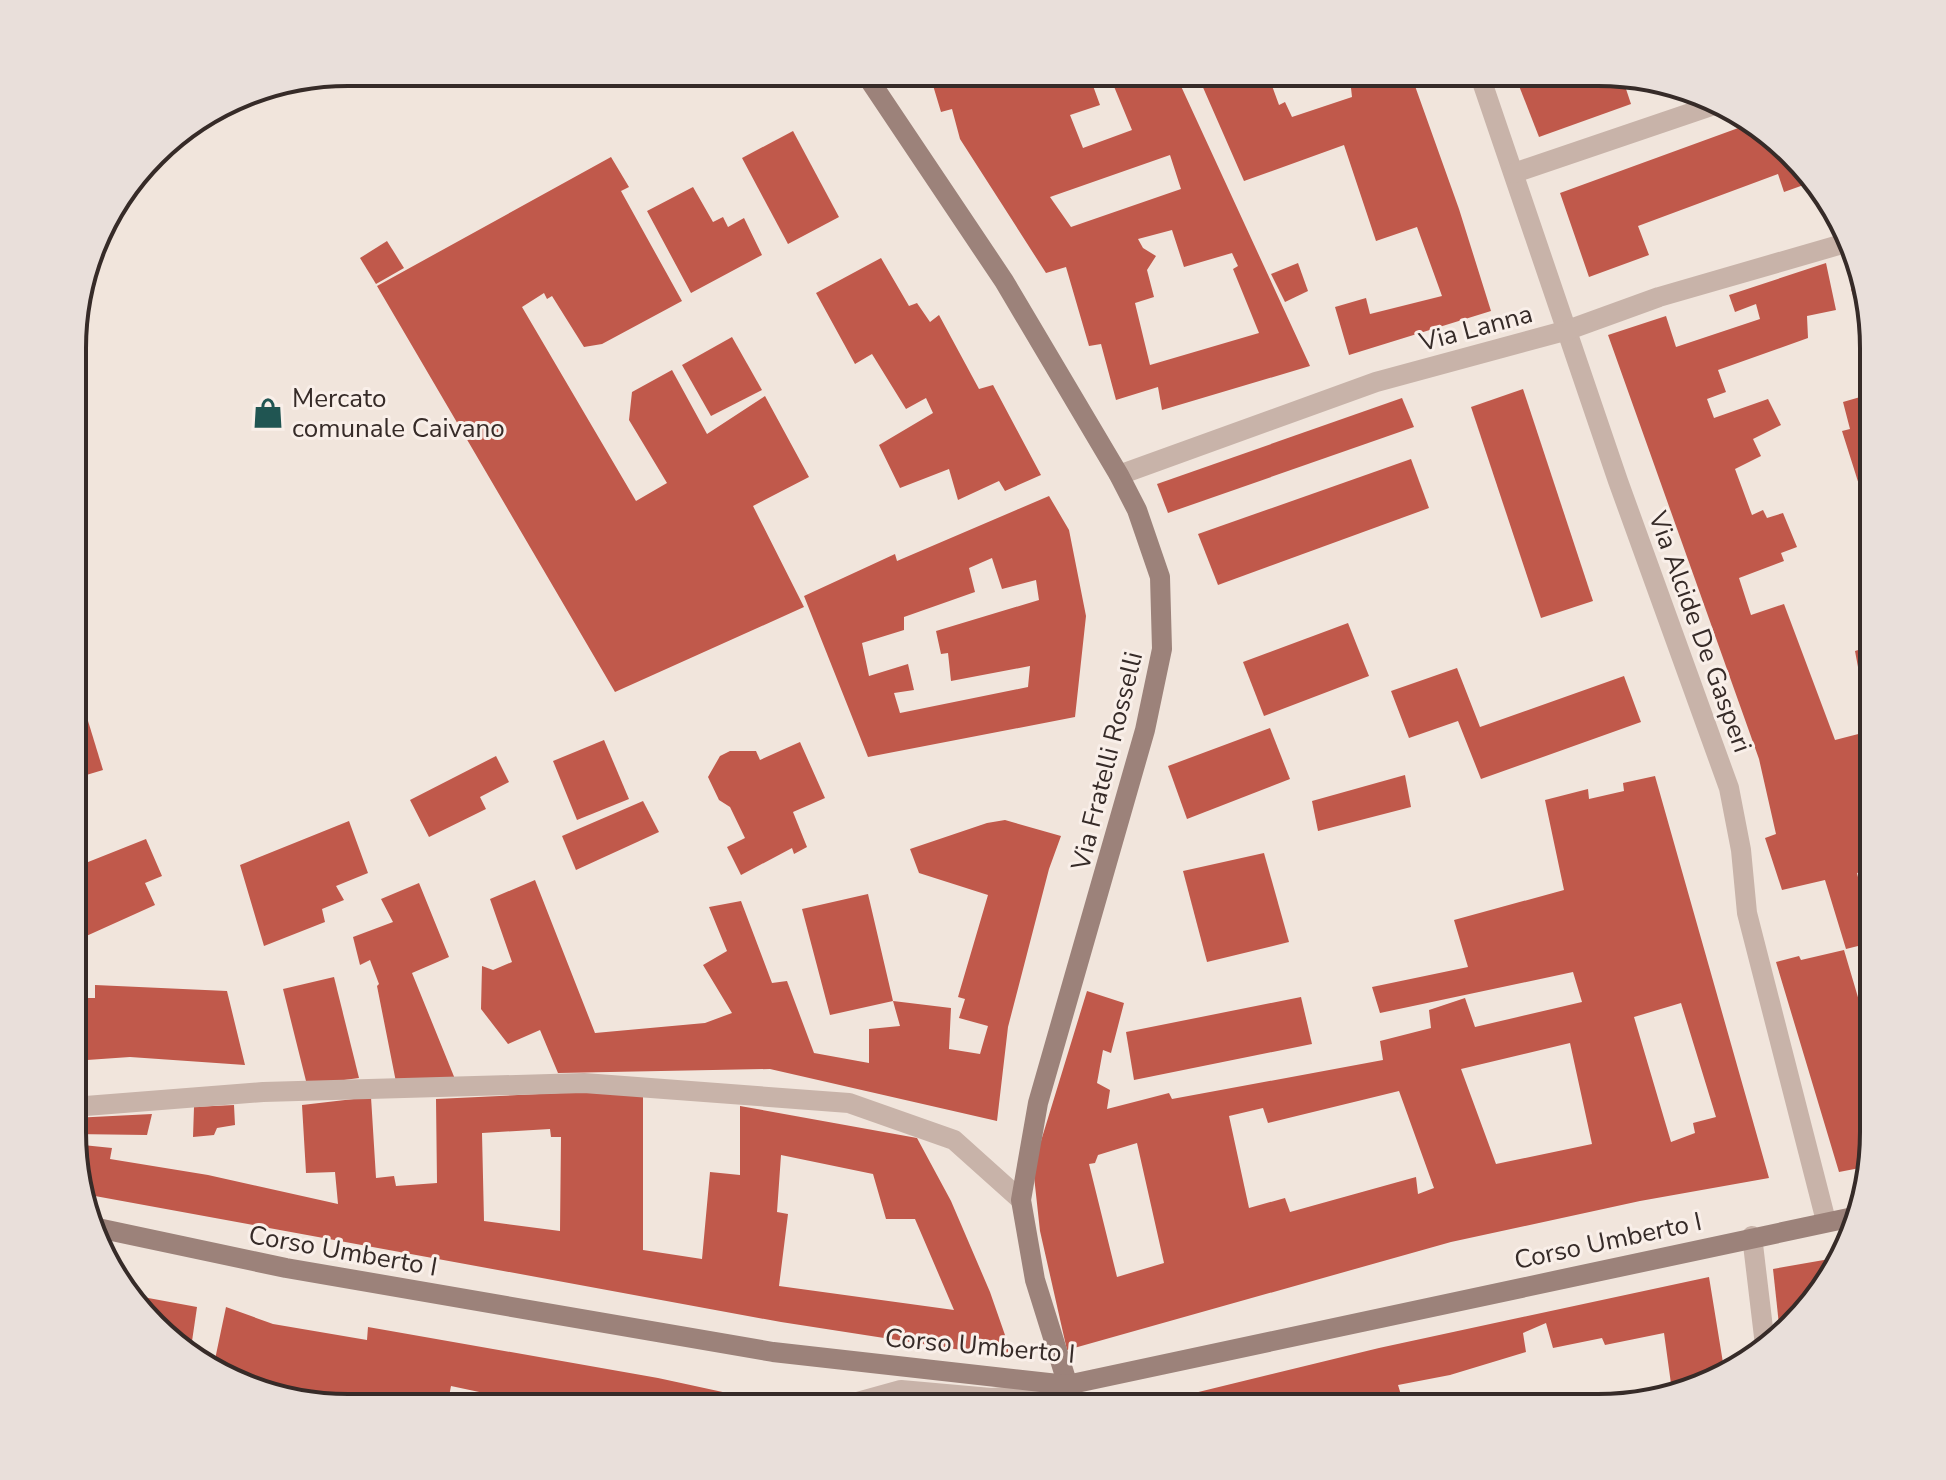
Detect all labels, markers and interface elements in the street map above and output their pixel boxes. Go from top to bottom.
street label: Via Lanna [1415,296,1536,360]
place label: Mercato comunale Caivano [292,381,505,446]
shop icon: Mercato comunale Caivano [251,396,285,430]
street label: Via Alcide De Gasperi [1640,506,1760,757]
street label: Via Fratelli Rosselli [1063,648,1151,875]
street label: Corso Umberto I [1511,1204,1705,1278]
street label: Corso Umberto I [246,1217,440,1285]
street label: Corso Umberto I [883,1320,1077,1372]

